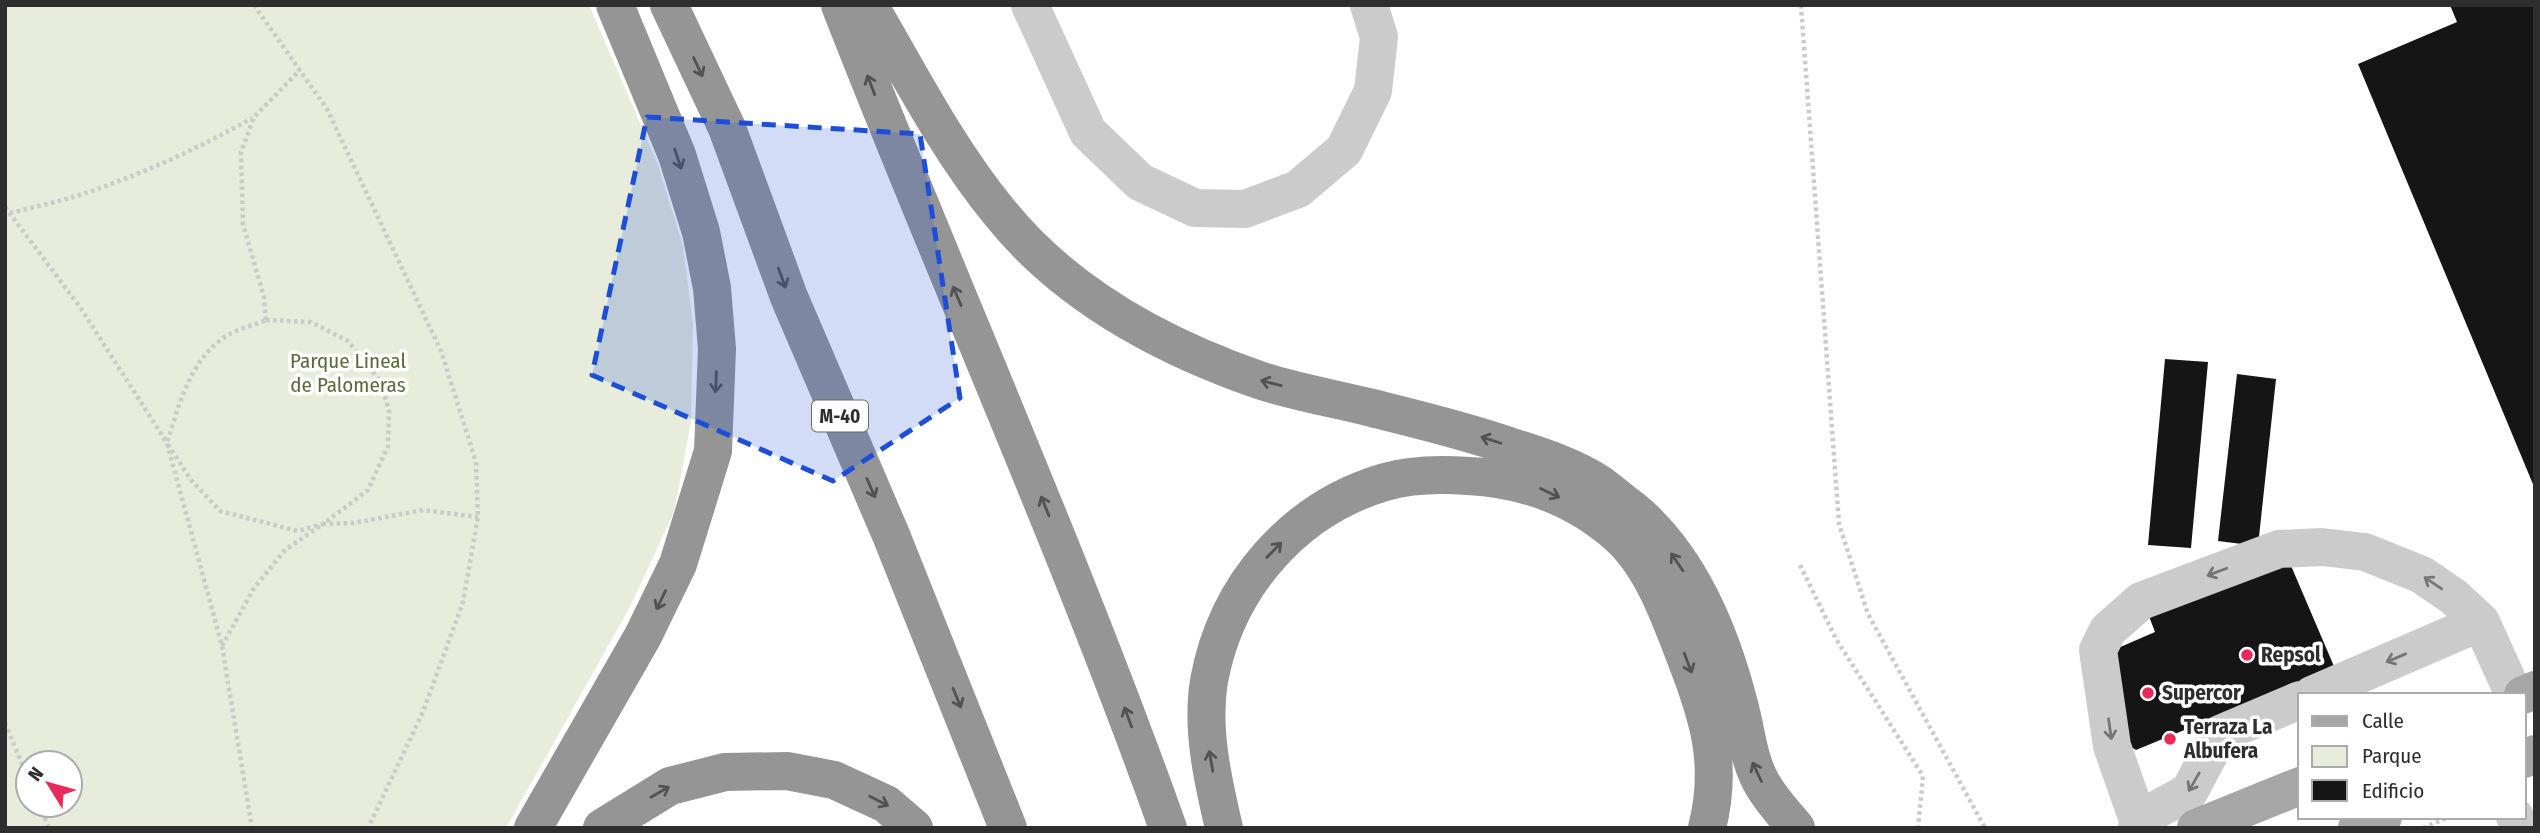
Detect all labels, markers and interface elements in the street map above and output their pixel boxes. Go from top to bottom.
one-way arrow [692,56,705,77]
one-way arrow [864,75,877,97]
one-way arrow [673,148,685,170]
one-way arrow [777,267,790,289]
one-way arrow [950,285,963,307]
park label: Parque Lineal de Palomeras [290,348,406,398]
one-way arrow [709,370,722,393]
one-way arrow [1260,376,1283,389]
road number: M-40 [812,400,868,432]
one-way arrow [1481,433,1503,445]
one-way arrow [865,476,878,498]
one-way arrow [1539,487,1560,500]
one-way arrow [1037,495,1050,517]
one-way arrow [1265,542,1282,559]
one-way arrow [1670,552,1684,572]
one-way arrow [2207,567,2229,580]
one-way arrow [2424,576,2443,590]
one-way arrow [653,589,667,610]
place label: Repsol [2261,642,2321,668]
marker: Repsol [2239,647,2255,663]
one-way arrow [1683,652,1695,674]
one-way arrow [2385,653,2407,666]
place label: Supercor [2162,680,2241,706]
marker: Supercor [2140,685,2156,701]
one-way arrow [951,687,964,709]
legend [2298,693,2526,819]
one-way arrow [1121,707,1134,729]
text: Calle [2362,708,2404,734]
place label: Terraza La Albufera [2183,714,2272,764]
one-way arrow [2104,717,2117,740]
marker: Terraza La Albufera [2162,731,2178,747]
text: Parque [2362,743,2422,769]
north arrow [14,749,84,819]
one-way arrow [1204,750,1217,773]
one-way arrow [1750,762,1763,783]
text: N [23,763,48,786]
one-way arrow [2187,772,2201,792]
text: Edificio [2362,778,2424,804]
one-way arrow [650,785,670,799]
one-way arrow [868,794,888,808]

